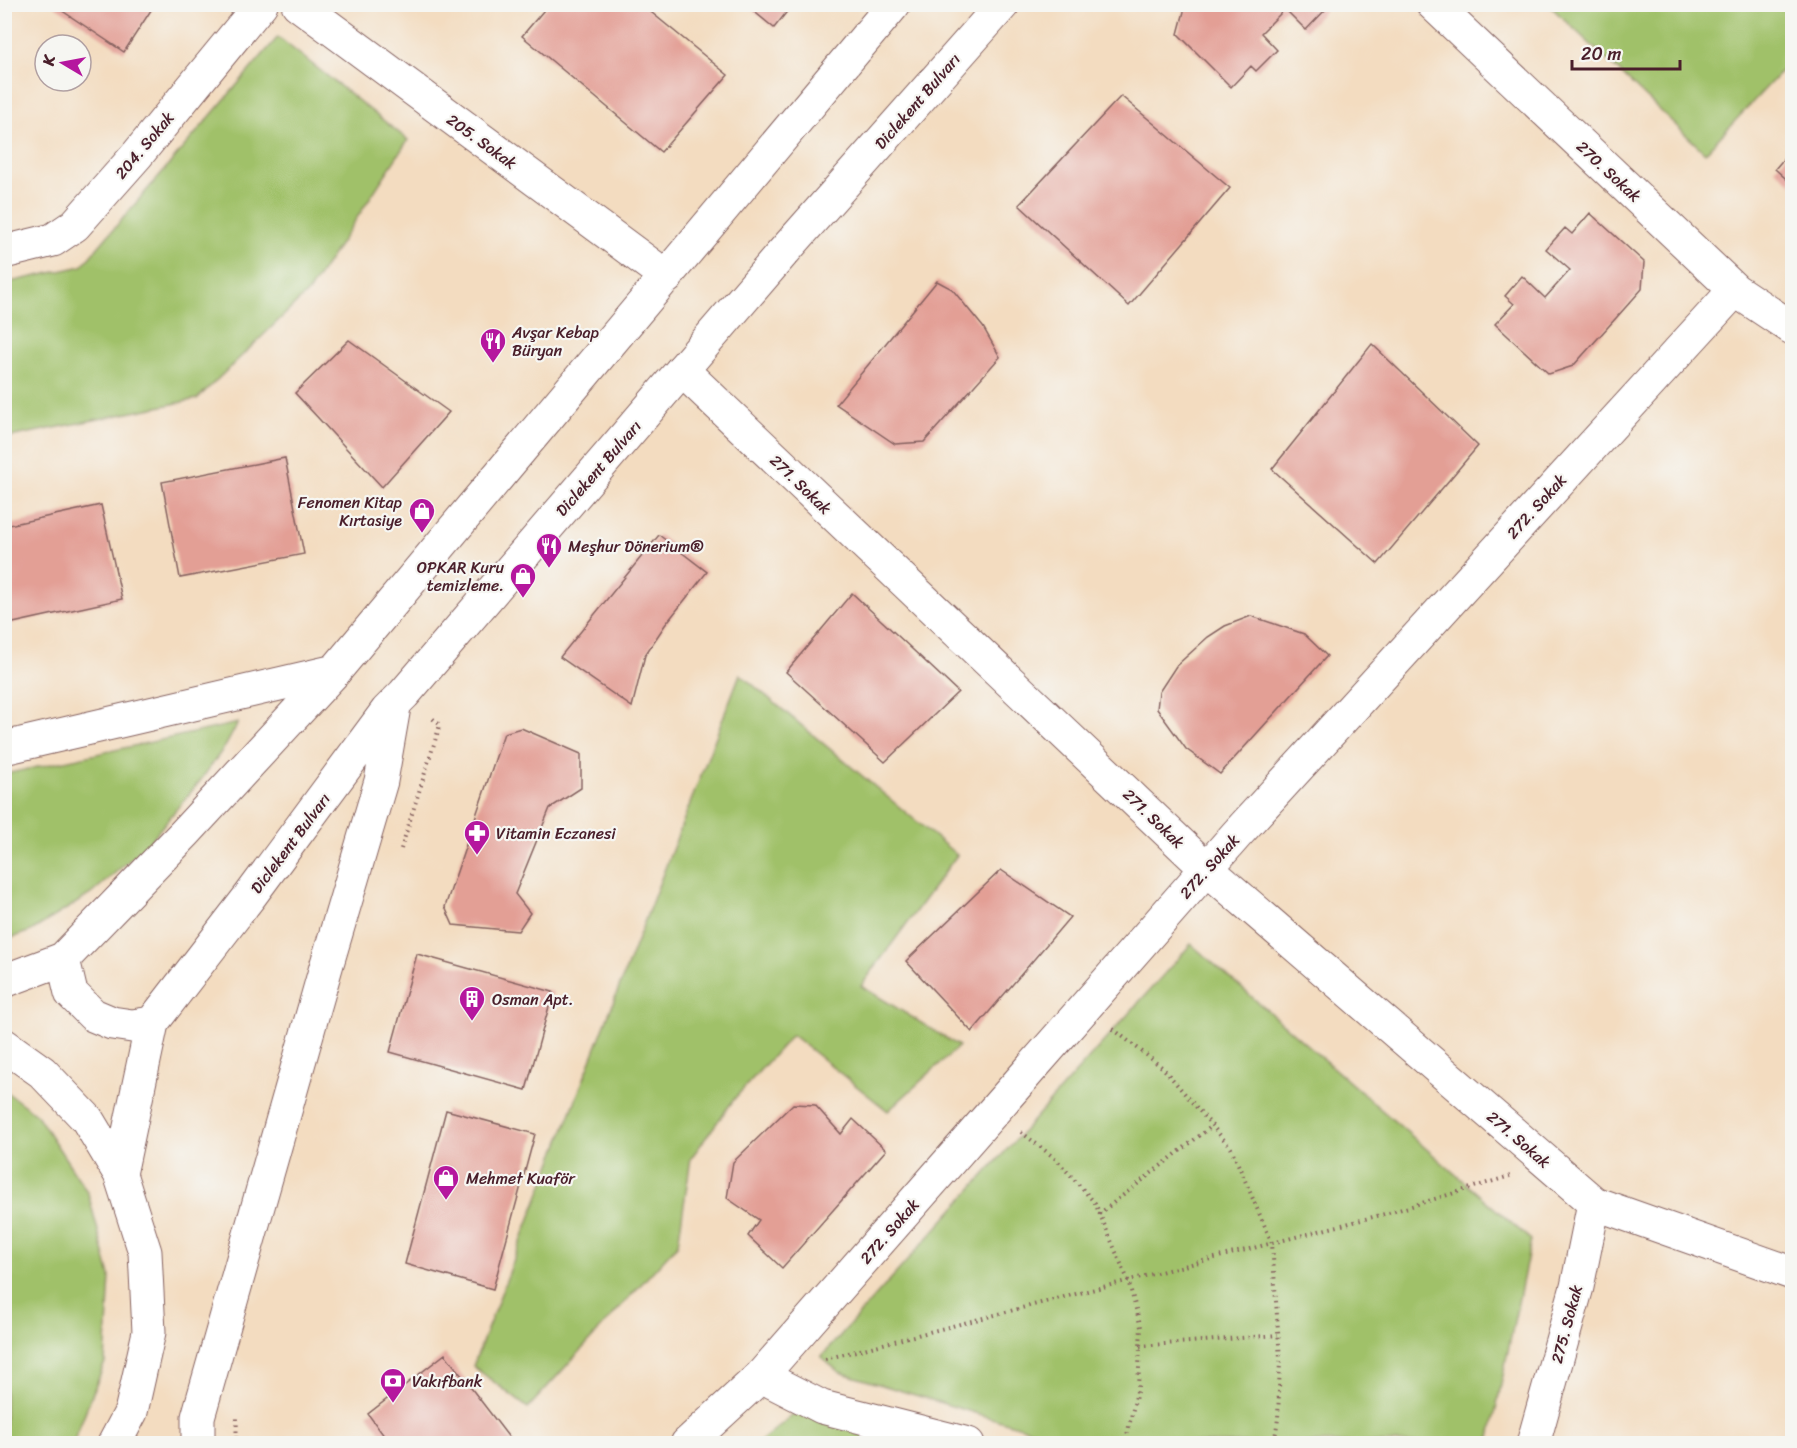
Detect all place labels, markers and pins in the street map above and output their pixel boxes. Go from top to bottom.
place label: Avşar Kebap Büryan [511,318,600,365]
restaurant icon: Avşar Kebap Büryan [478,326,508,364]
place label: Fenomen Kitap Kırtasiye [298,488,403,535]
shop icon: Fenomen Kitap Kırtasiye [407,496,437,534]
restaurant icon: Meşhur Dönerium® [534,531,564,569]
place label: Meşhur Dönerium® [568,532,704,561]
place label: OPKAR Kuru temizleme. [417,553,504,600]
shop icon: OPKAR Kuru temizleme. [508,561,538,599]
pharmacy icon: Vitamin Eczanesi [462,818,492,856]
place label: Vitamin Eczanesi [496,819,616,848]
building icon: Osman Apt. [457,984,487,1022]
place label: Osman Apt. [492,985,574,1014]
shop icon: Mehmet Kuaför [431,1163,461,1201]
place label: Mehmet Kuaför [466,1164,576,1193]
bank icon: Vakıfbank [378,1366,408,1404]
place label: Vakıfbank [412,1367,483,1396]

